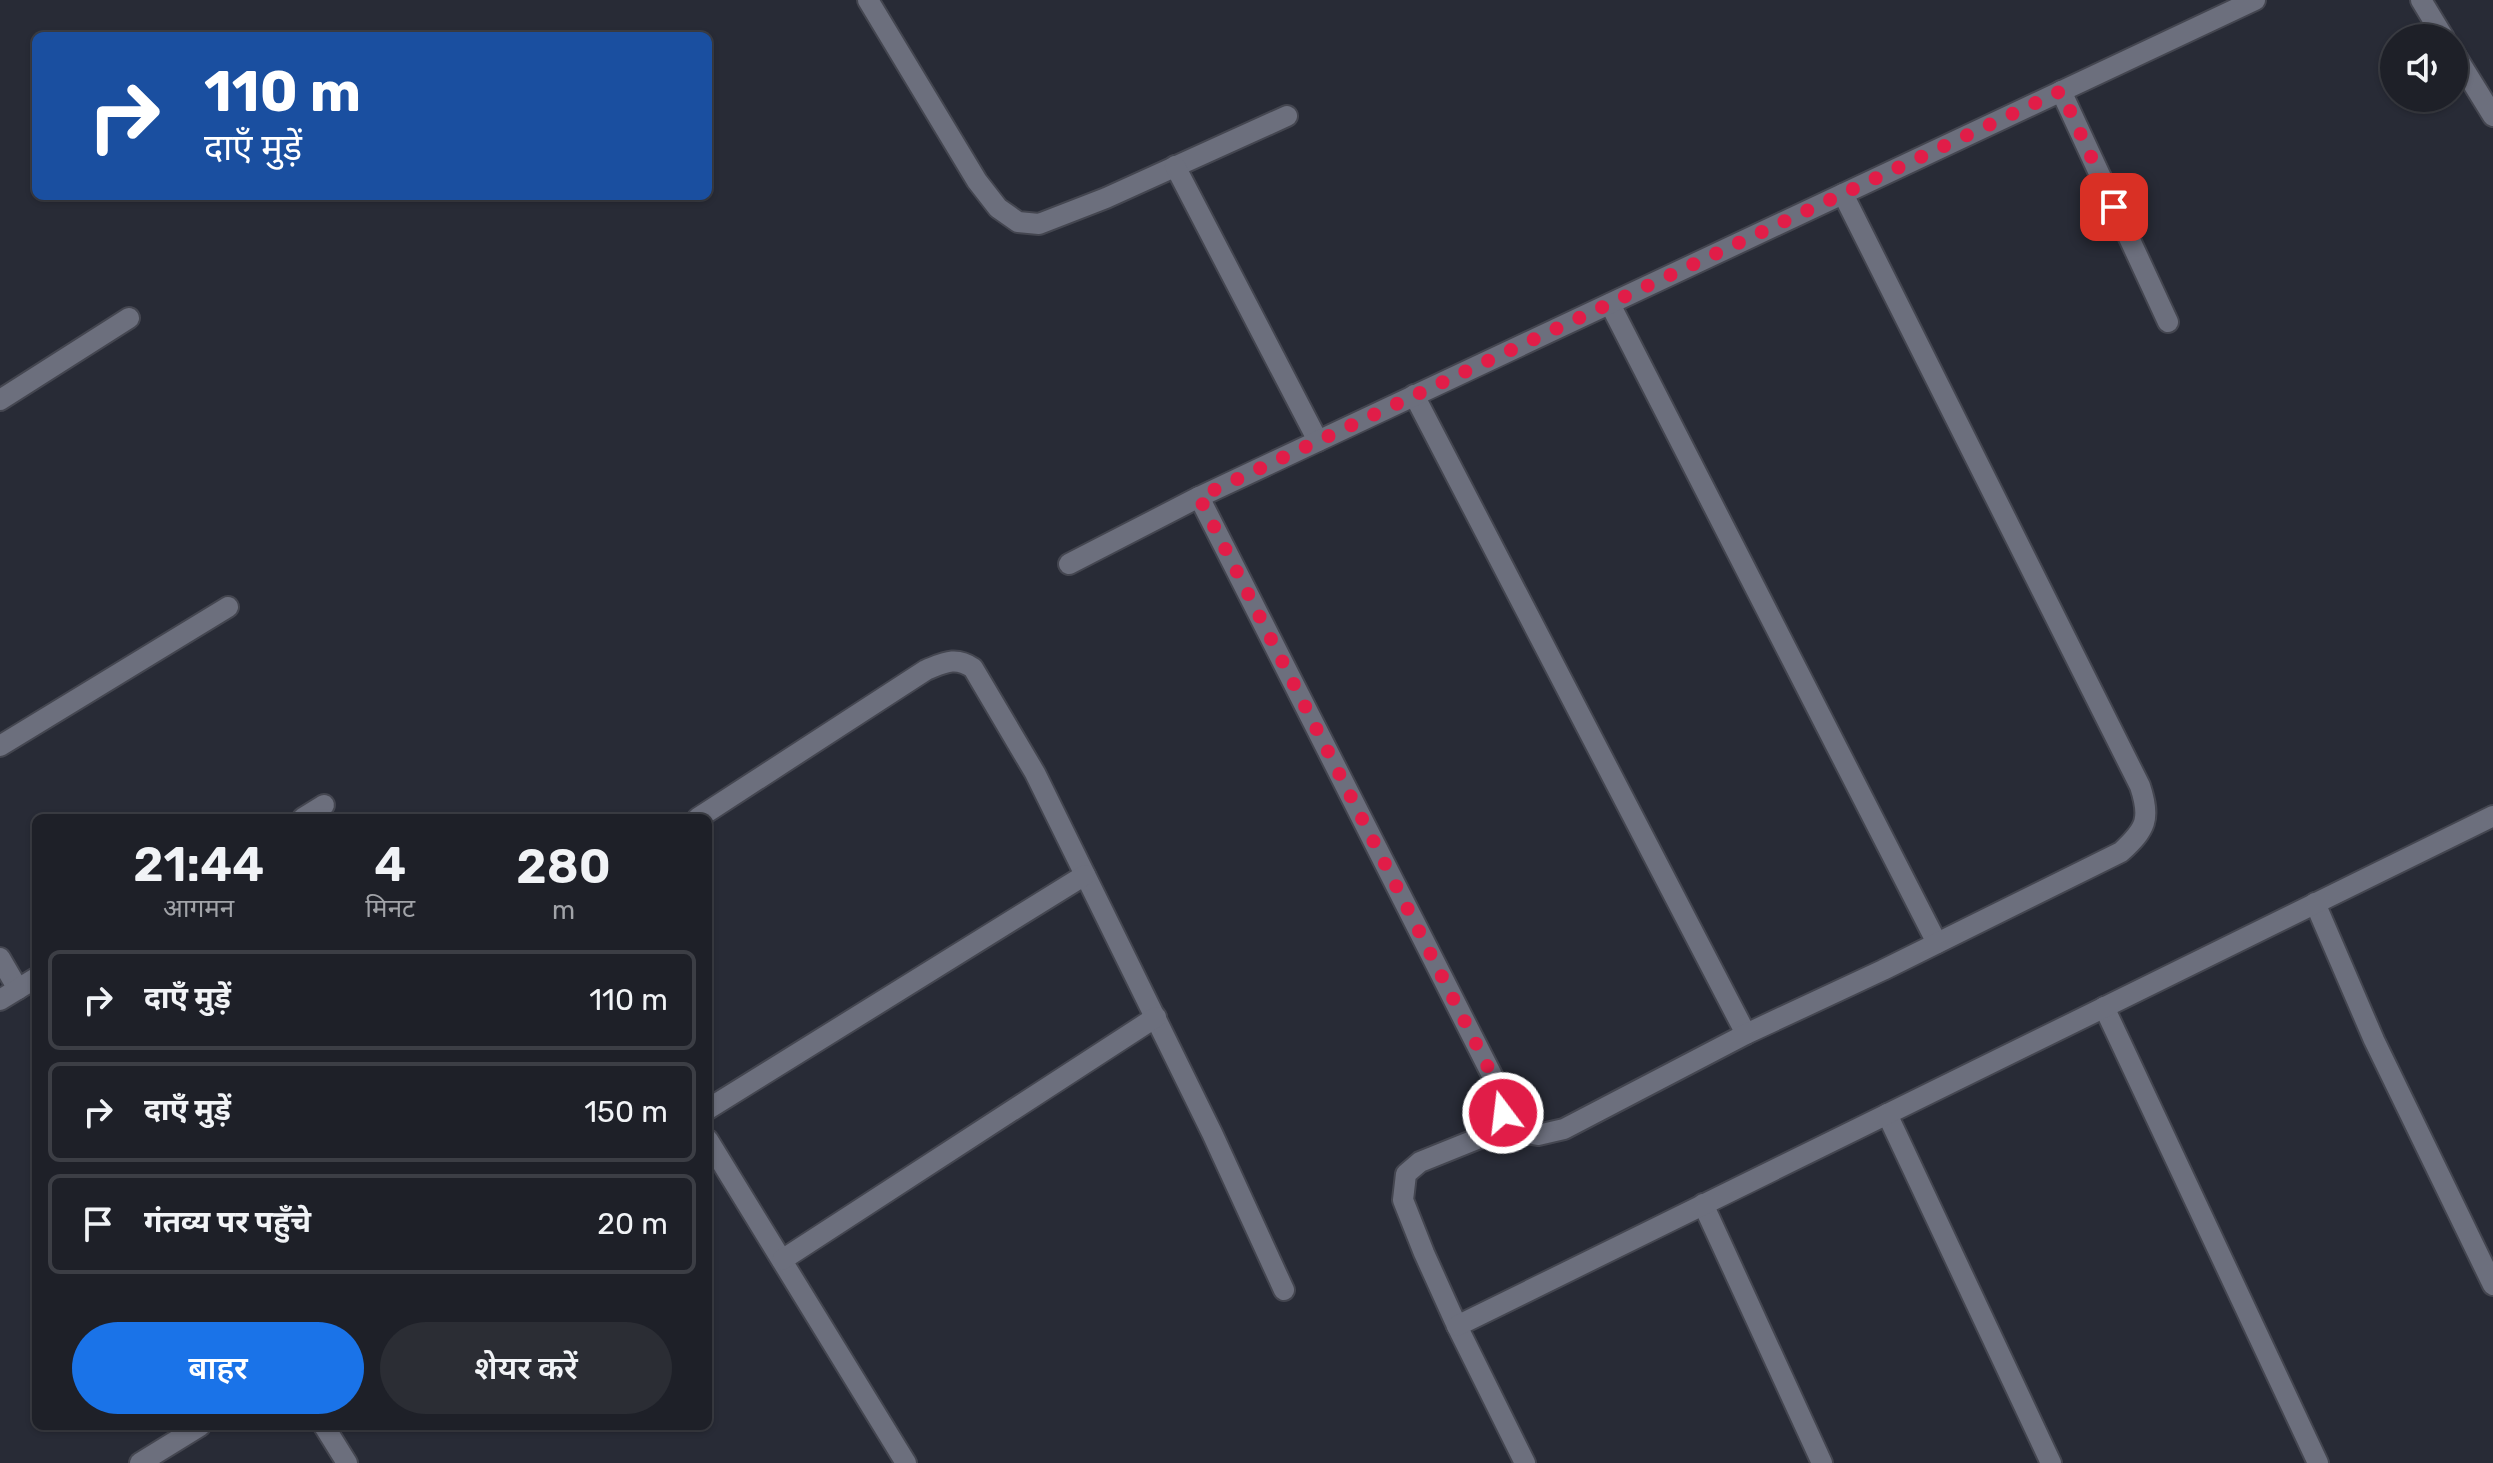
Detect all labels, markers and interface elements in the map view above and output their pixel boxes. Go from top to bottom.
map controls [2380,24,2468,112]
button: sound [2380,24,2468,112]
text: 110 m [204,59,361,125]
icon: right [72,64,176,168]
text: दाएँ मुड़ें [204,126,302,169]
pin [2080,173,2148,241]
icon: arrive [2092,185,2136,229]
text: 21:44 [133,836,264,893]
text: 4 [374,836,406,893]
text: 280 [516,838,611,895]
text: आगमन [163,893,234,924]
text: मिनट [365,893,415,924]
text: m [552,895,575,926]
icon: right [76,978,120,1022]
text: दाएँ मुड़ें [144,980,231,1016]
text: 110 m [589,982,668,1018]
position arrow [1461,1071,1545,1155]
icon: right [76,1090,120,1134]
text: दाएँ मुड़ें [144,1092,231,1128]
text: 150 m [584,1094,668,1130]
icon: arrive [76,1202,120,1246]
text: गंतव्य पर पहुँचे [144,1204,311,1240]
text: 20 m [597,1206,668,1242]
button: बाहर [72,1322,364,1414]
button: शेयर करें [380,1322,672,1414]

